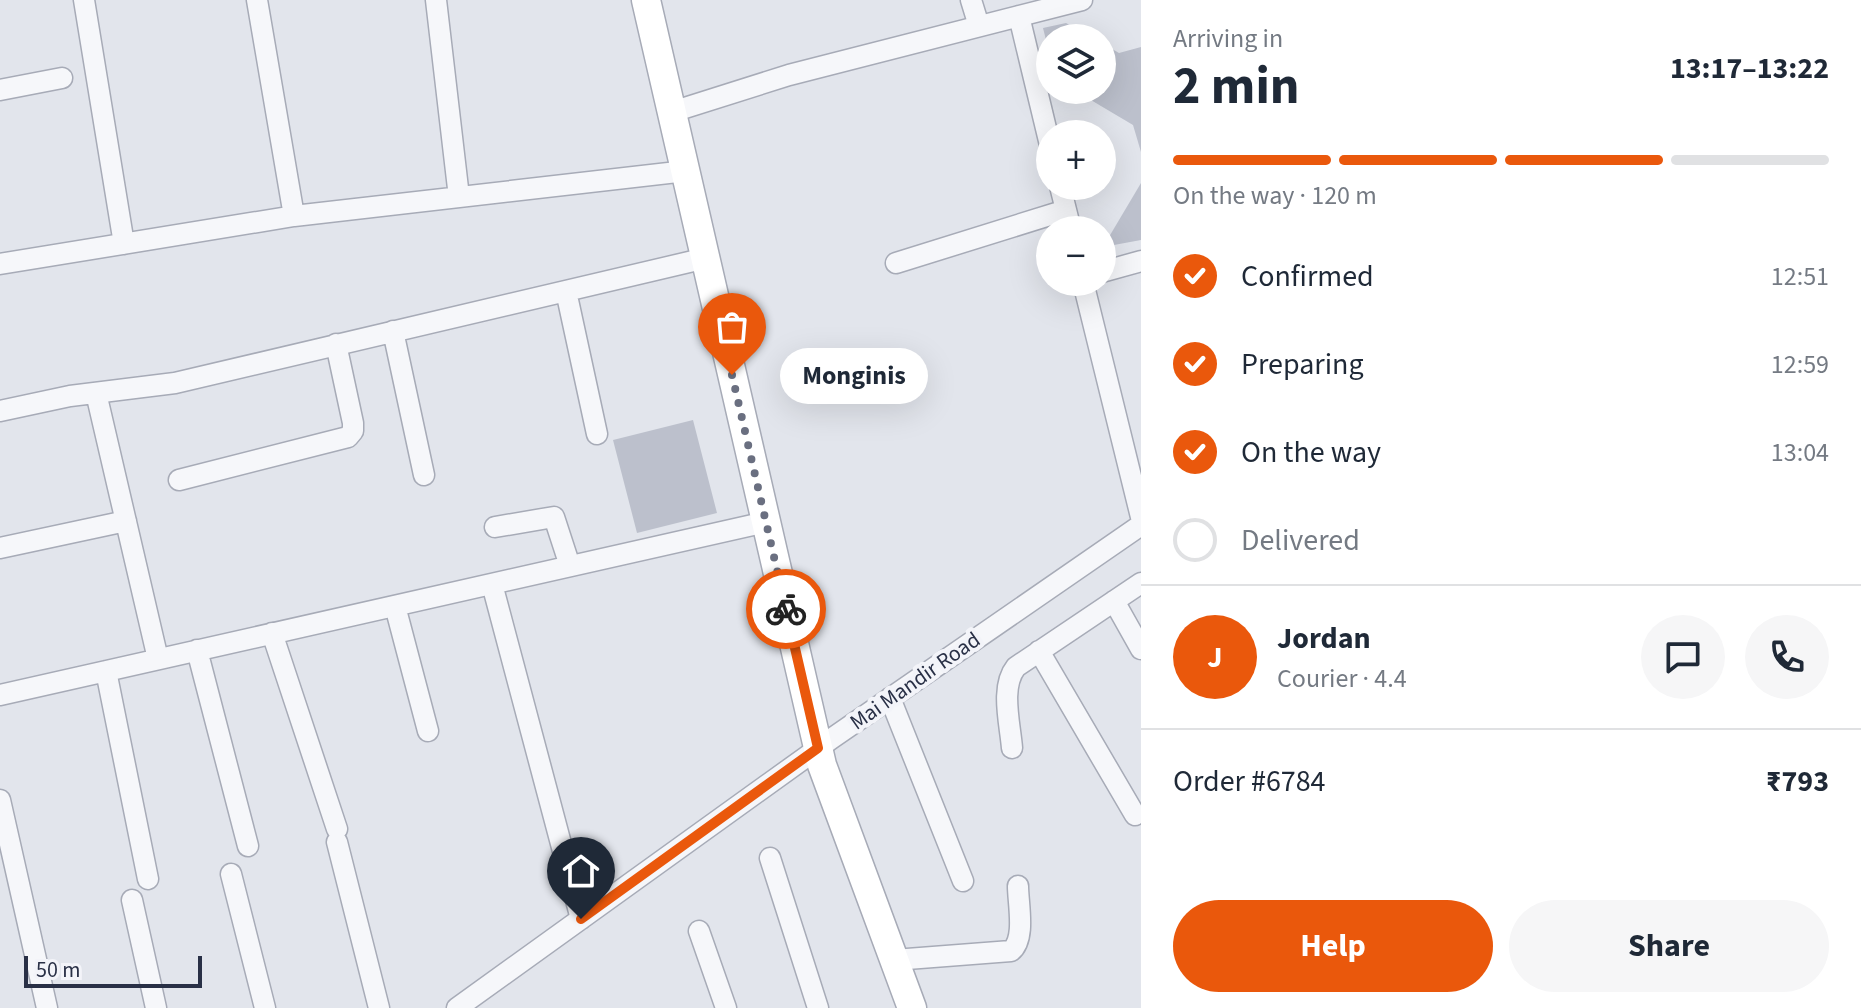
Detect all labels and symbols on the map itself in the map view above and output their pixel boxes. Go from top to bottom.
pin [698,293,766,375]
callout: Monginis [780,347,928,403]
courier [746,569,826,649]
street label: Mai Mandir Road [843,624,987,738]
pin [547,837,615,919]
scale bar [24,952,202,988]

